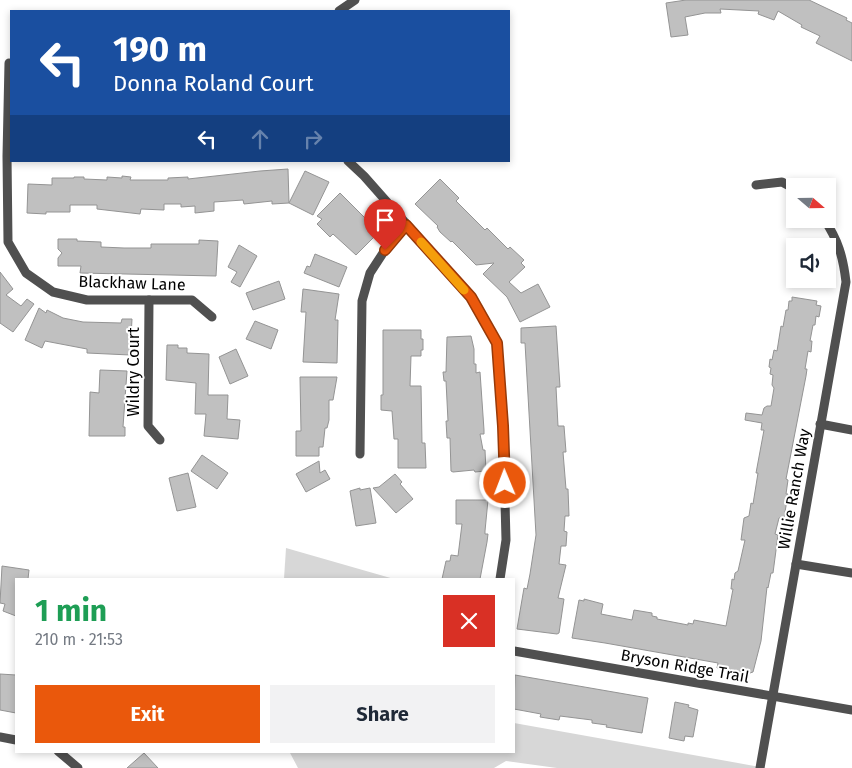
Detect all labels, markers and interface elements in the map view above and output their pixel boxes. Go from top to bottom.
text: 190 m [113,28,207,70]
icon: left [30,30,95,95]
text: Donna Roland Court [113,70,314,97]
icon: left [193,125,221,153]
icon: ahead [246,125,274,153]
icon: right [299,125,327,153]
north arrow [786,178,836,228]
map controls [786,178,836,288]
pin [364,199,406,250]
icon: arrive [371,206,399,234]
button: sound [786,238,836,288]
street label: Blackhaw Lane [78,272,186,294]
street label: Wildry Court [124,327,143,417]
street label: Willie Ranch Way [774,427,814,551]
position arrow [478,456,530,508]
text: 1 min [35,593,107,629]
button: close [443,595,495,647]
text: 210 m · 21:53 [35,630,123,649]
street label: Bryson Ridge Trail [619,645,751,687]
button: Exit [35,685,260,743]
button: Share [270,685,495,743]

